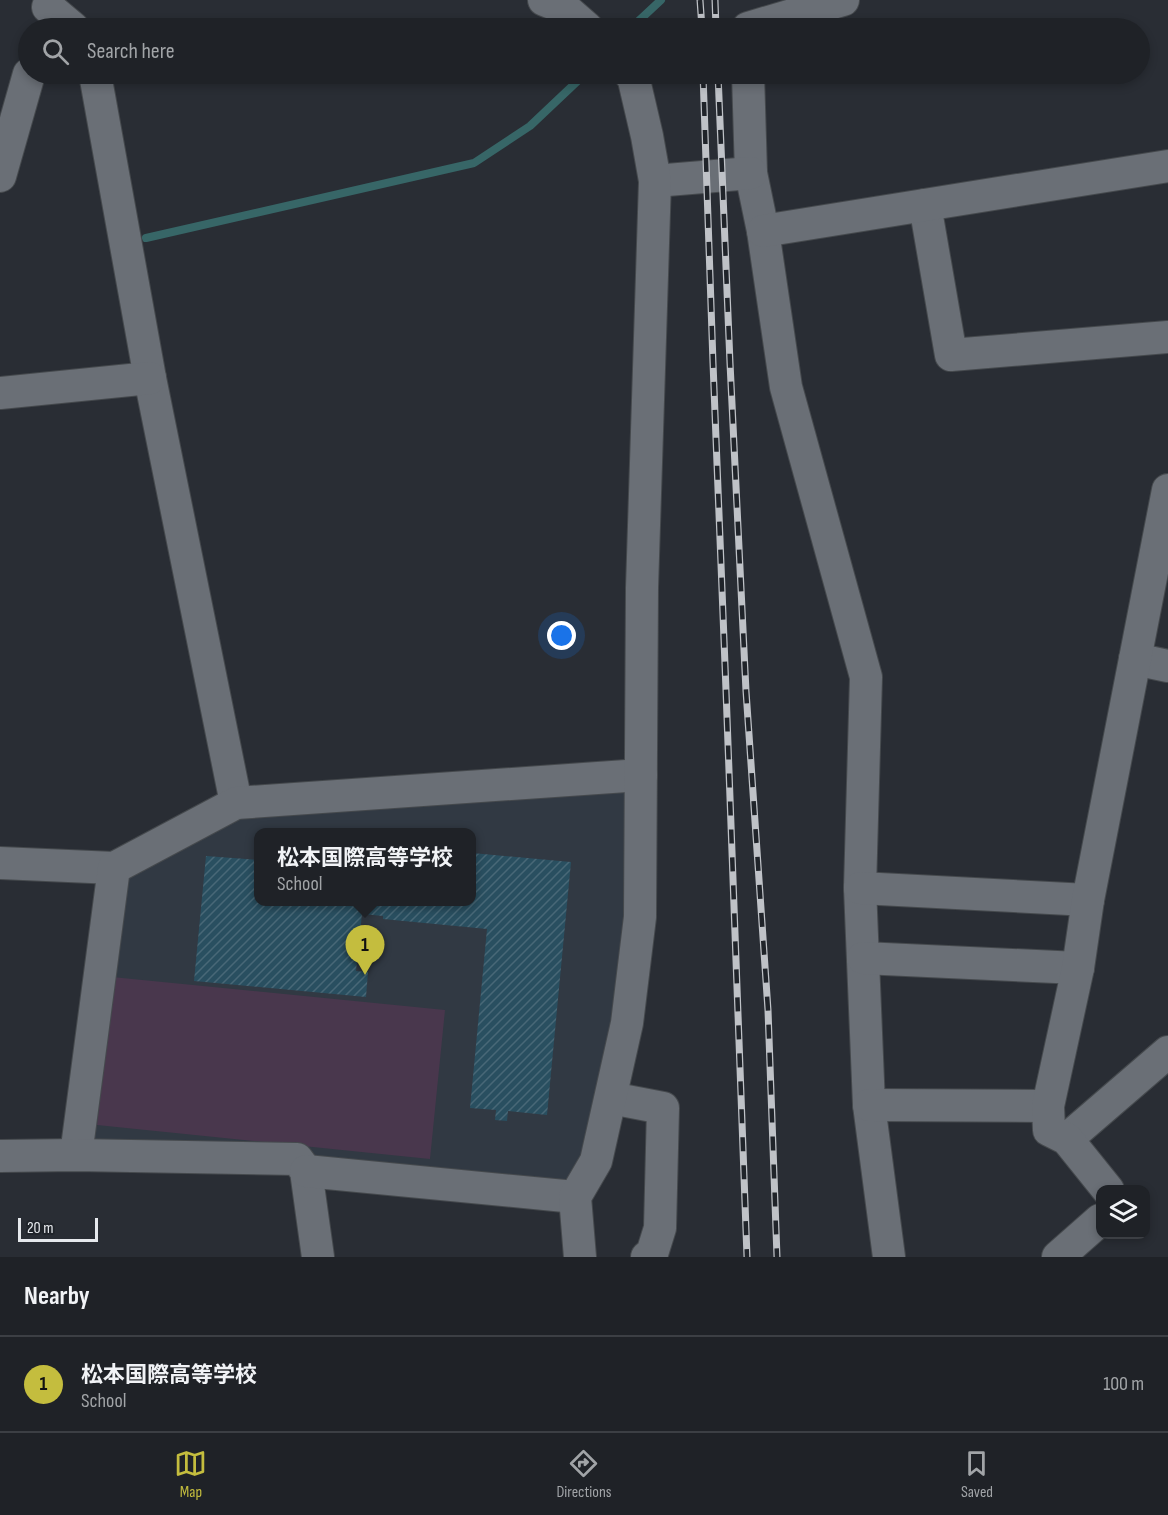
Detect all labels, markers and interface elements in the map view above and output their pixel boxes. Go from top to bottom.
search box [18,18,1150,84]
icon: search [39,35,72,68]
text: Search here [87,38,174,65]
your location [547,621,576,650]
popup [254,828,476,906]
text: 松本国際高等学校 [277,845,453,872]
text: School [277,872,322,896]
pin: 1 [346,926,385,975]
map controls [1096,1185,1150,1239]
button: layers [1096,1185,1150,1239]
scale bar [18,1215,98,1242]
text: 20 m [27,1219,54,1238]
text: Nearby [24,1281,90,1312]
text: 松本国際高等学校 [81,1362,257,1389]
text: 1 [40,1372,47,1396]
text: 100 m [1103,1372,1144,1396]
text: School [81,1389,126,1413]
tab: Map [174,1447,207,1502]
tab: Directions [556,1447,611,1502]
tab: Saved [960,1447,993,1502]

